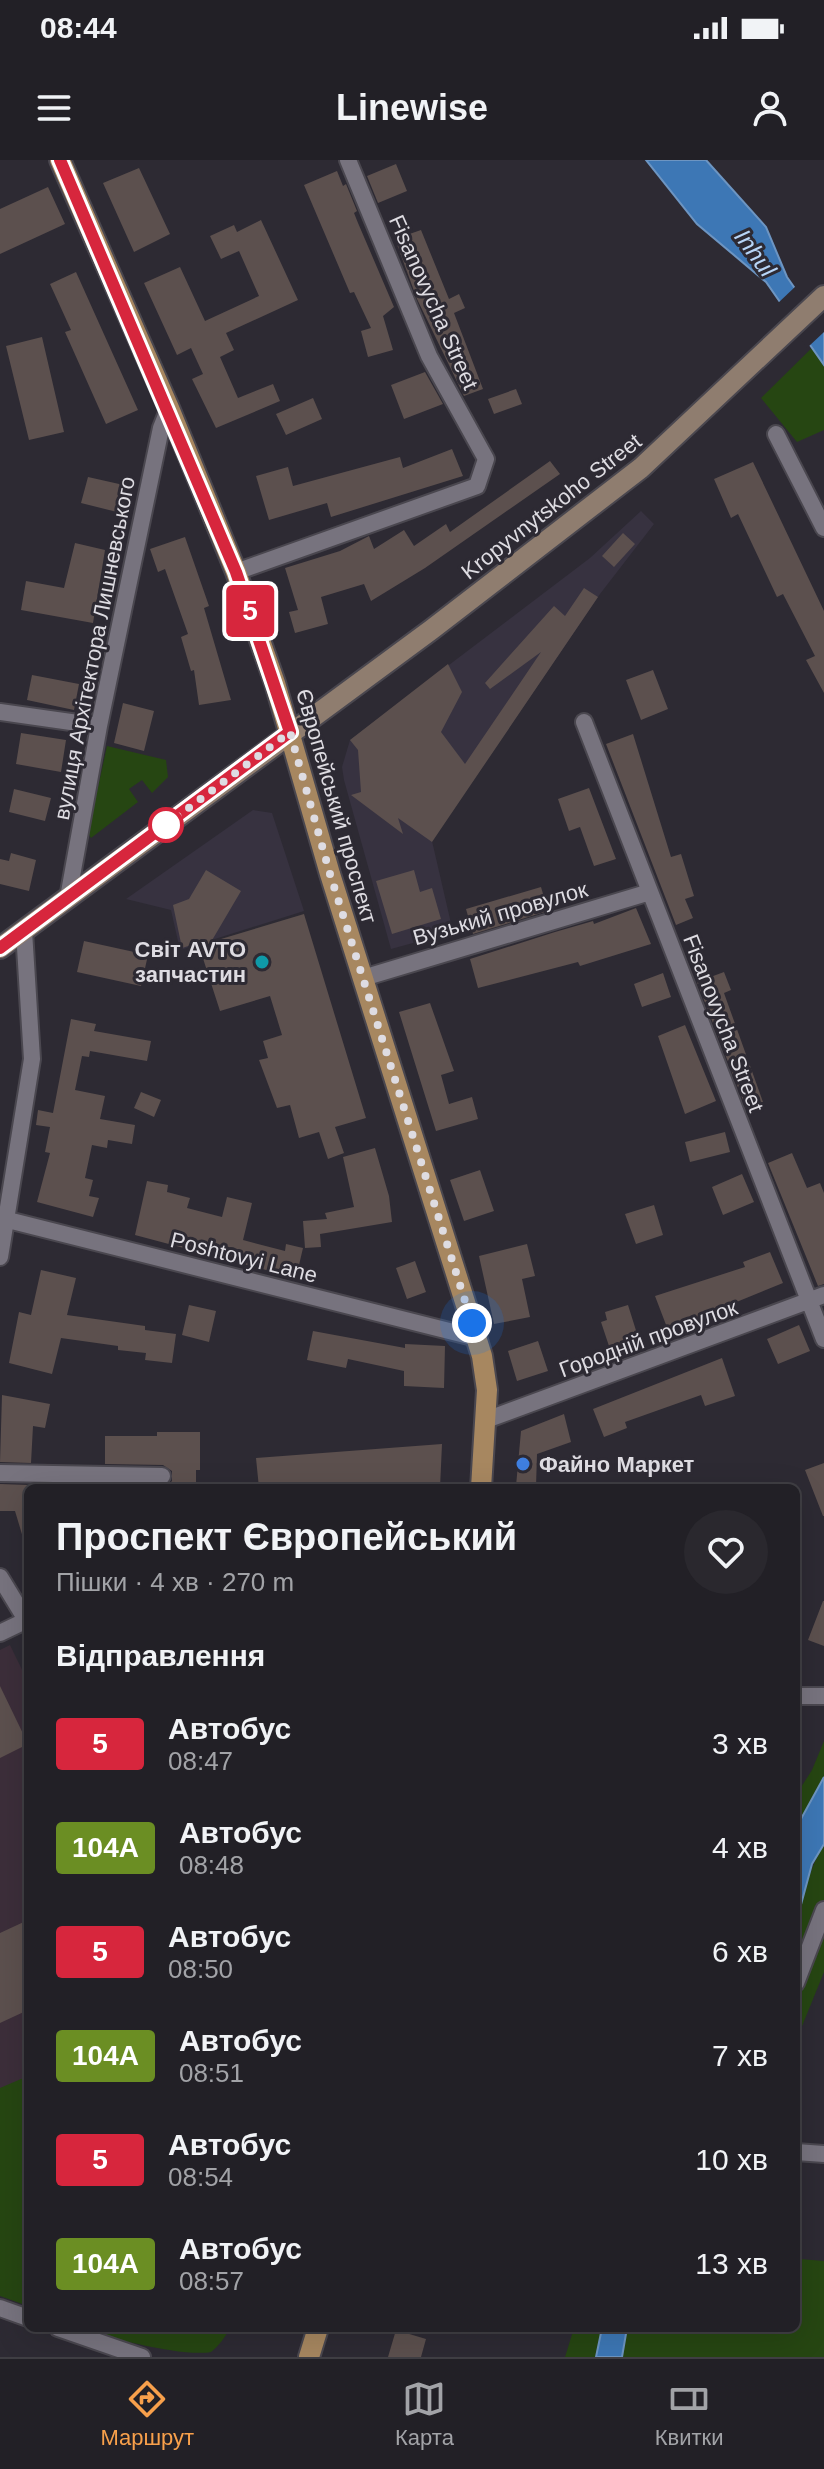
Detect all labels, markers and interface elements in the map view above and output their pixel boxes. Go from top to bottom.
text: 08:44 [40,11,117,44]
icon: menu [32,86,76,130]
icon: person [748,86,792,130]
text: Linewise [336,87,488,128]
street label: Fisanovycha Street [384,211,483,393]
water label: Inhul [729,224,782,282]
street label: Kropyvnytskoho Street [456,428,646,584]
street label: вулиця Архітектора Лишневського [49,474,140,822]
line badge: 5 [224,585,276,637]
text: 5 [242,595,258,626]
street label: Європейський проспект [291,686,382,926]
unlabelled marker [149,808,183,842]
street label: Вузький провулок [410,877,591,950]
street label: Fisanovycha Street [678,931,769,1116]
place label: Світ AVTO запчастин [135,937,246,987]
marker: Світ AVTO запчастин [253,953,271,971]
street label: Poshtovyi Lane [168,1227,320,1288]
street label: Городній провулок [556,1294,741,1382]
your location [452,1303,492,1343]
place label: Файно Маркет [539,1452,695,1477]
marker: Файно Маркет [514,1455,532,1473]
button: heart [684,1510,768,1594]
text: Проспект Європейський [56,1516,517,1558]
text: Пішки · 4 хв · 270 m [56,1567,294,1597]
text: Відправлення [56,1639,265,1672]
text: Автобус [168,1712,291,1745]
text: 3 хв [712,1727,768,1760]
text: 5 [92,1728,108,1759]
text: 08:47 [168,1746,233,1776]
text: Автобус [179,1816,302,1849]
text: 4 хв [712,1831,768,1864]
text: 104А [72,1832,139,1863]
text: 08:48 [179,1850,244,1880]
text: Автобус [168,1920,291,1953]
text: 6 хв [712,1935,768,1968]
text: 5 [92,1936,108,1967]
text: 08:50 [168,1954,233,1984]
text: Автобус [179,2024,302,2057]
text: 7 хв [712,2039,768,2072]
text: 104А [72,2040,139,2071]
text: 08:51 [179,2058,244,2088]
text: Автобус [168,2128,291,2161]
text: 10 хв [695,2143,768,2176]
text: 5 [92,2144,108,2175]
text: 08:54 [168,2162,233,2192]
text: Автобус [179,2232,302,2265]
text: 13 хв [695,2247,768,2280]
text: 104А [72,2248,139,2279]
text: 08:57 [179,2266,244,2296]
tab: Маршрут [100,2377,194,2451]
tab: Карта [395,2377,454,2451]
tab: Квитки [655,2377,724,2451]

